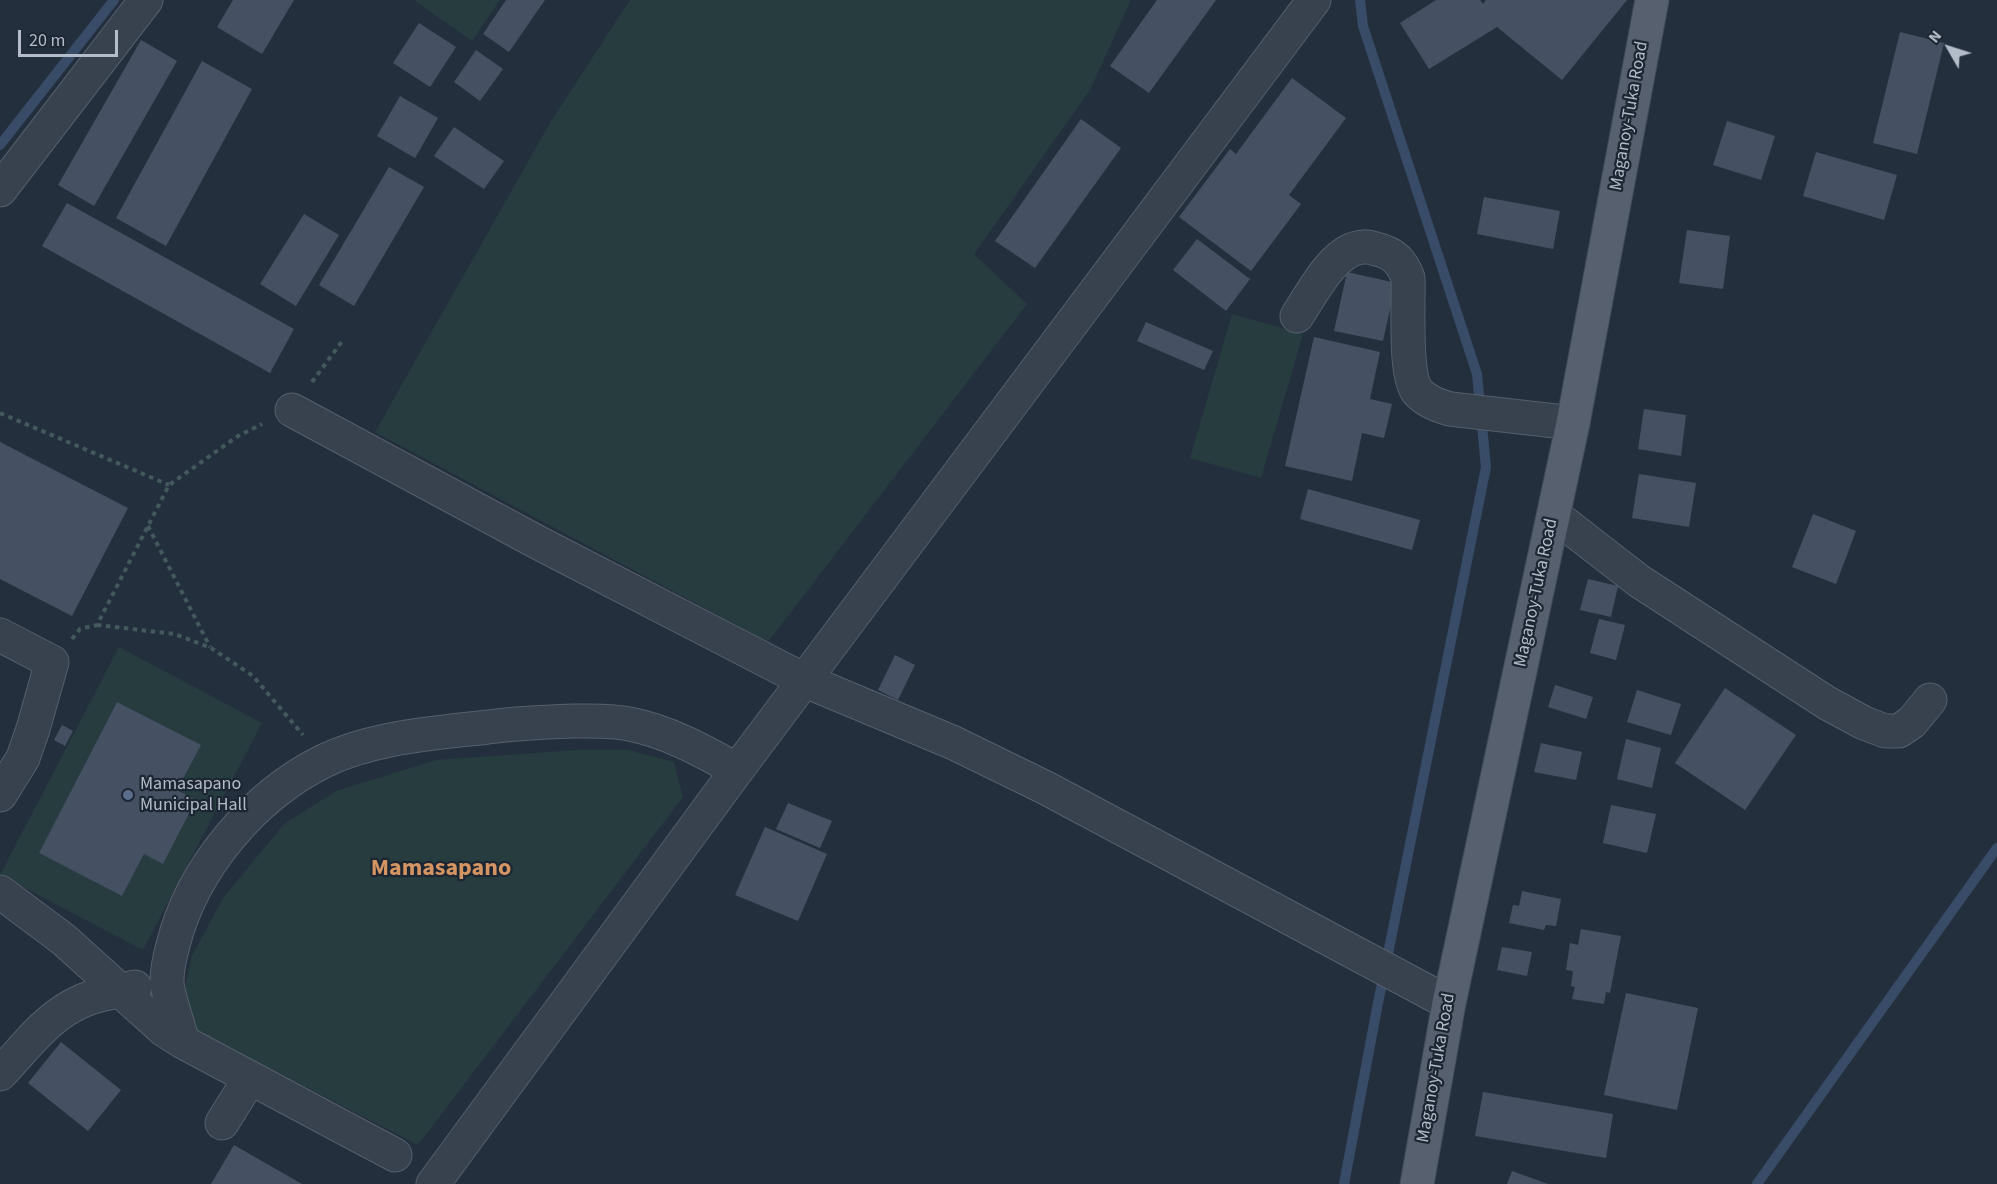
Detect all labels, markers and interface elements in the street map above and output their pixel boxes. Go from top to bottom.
scale bar [21,18,122,56]
north arrow [1919,18,1979,78]
text: N [1923,26,1947,48]
text: 20 m [29,28,65,53]
street label: Maganoy-Tuka Road [1606,40,1654,192]
street label: Maganoy-Tuka Road [1511,517,1563,669]
place label: Mamasapano Municipal Hall [140,774,247,816]
marker: Mamasapano Municipal Hall [121,788,135,802]
district label: Mamasapano [371,856,511,884]
street label: Maganoy-Tuka Road [1413,992,1461,1144]

